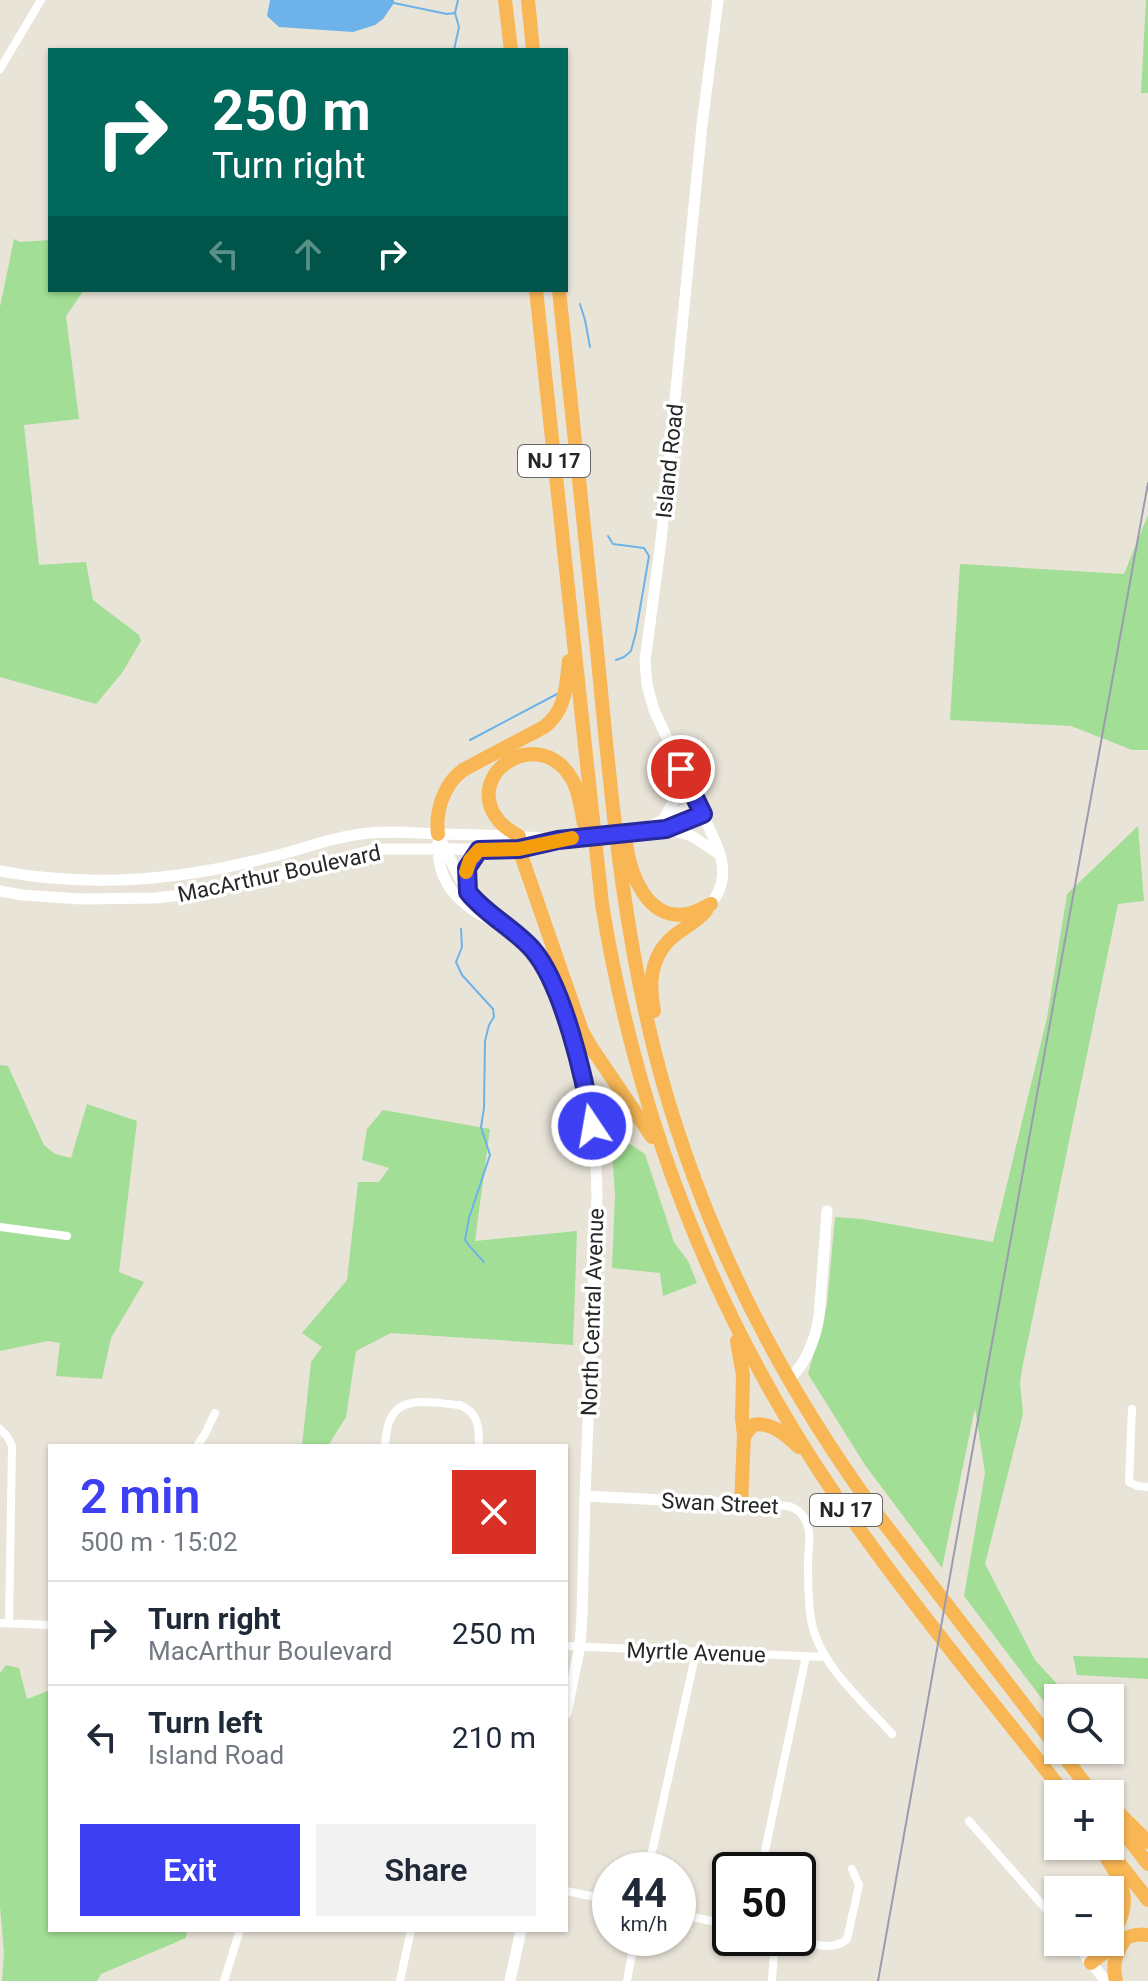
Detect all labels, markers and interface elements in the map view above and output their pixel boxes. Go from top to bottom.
text: 250 m [212,78,371,144]
icon: right [80,80,184,184]
text: Turn right [212,145,365,187]
icon: left [202,232,246,276]
icon: ahead [286,232,330,276]
icon: right [370,232,414,276]
street label: Island Road [651,402,688,520]
road number: NJ 17 [518,445,590,477]
pin [647,735,715,803]
icon: arrive [659,747,703,791]
street label: MacArthur Boulevard [175,840,383,907]
position arrow [550,1084,634,1168]
street label: North Central Avenue [576,1208,609,1416]
text: 2 min [80,1468,200,1525]
button: close [452,1470,536,1554]
street label: Swan Street [661,1488,779,1519]
road number: NJ 17 [810,1494,882,1526]
text: 500 m · 15:02 [80,1527,238,1557]
text: Turn right [148,1601,281,1636]
icon: right [80,1611,124,1655]
text: 250 m [452,1616,536,1651]
text: MacArthur Boulevard [148,1636,392,1666]
street label: Myrtle Avenue [626,1638,766,1667]
map controls [1044,1684,1124,1956]
button: search [1044,1684,1124,1764]
text: Turn left [148,1705,263,1740]
icon: left [80,1715,124,1759]
text: 210 m [452,1720,536,1755]
text: Island Road [148,1740,284,1770]
button: + [1044,1780,1124,1860]
button: Exit [80,1824,300,1916]
button: Share [316,1824,536,1916]
speed limit sign: 50 [712,1852,816,1956]
text: 44 [621,1870,667,1917]
button: − [1044,1876,1124,1956]
text: km/h [621,1912,667,1936]

